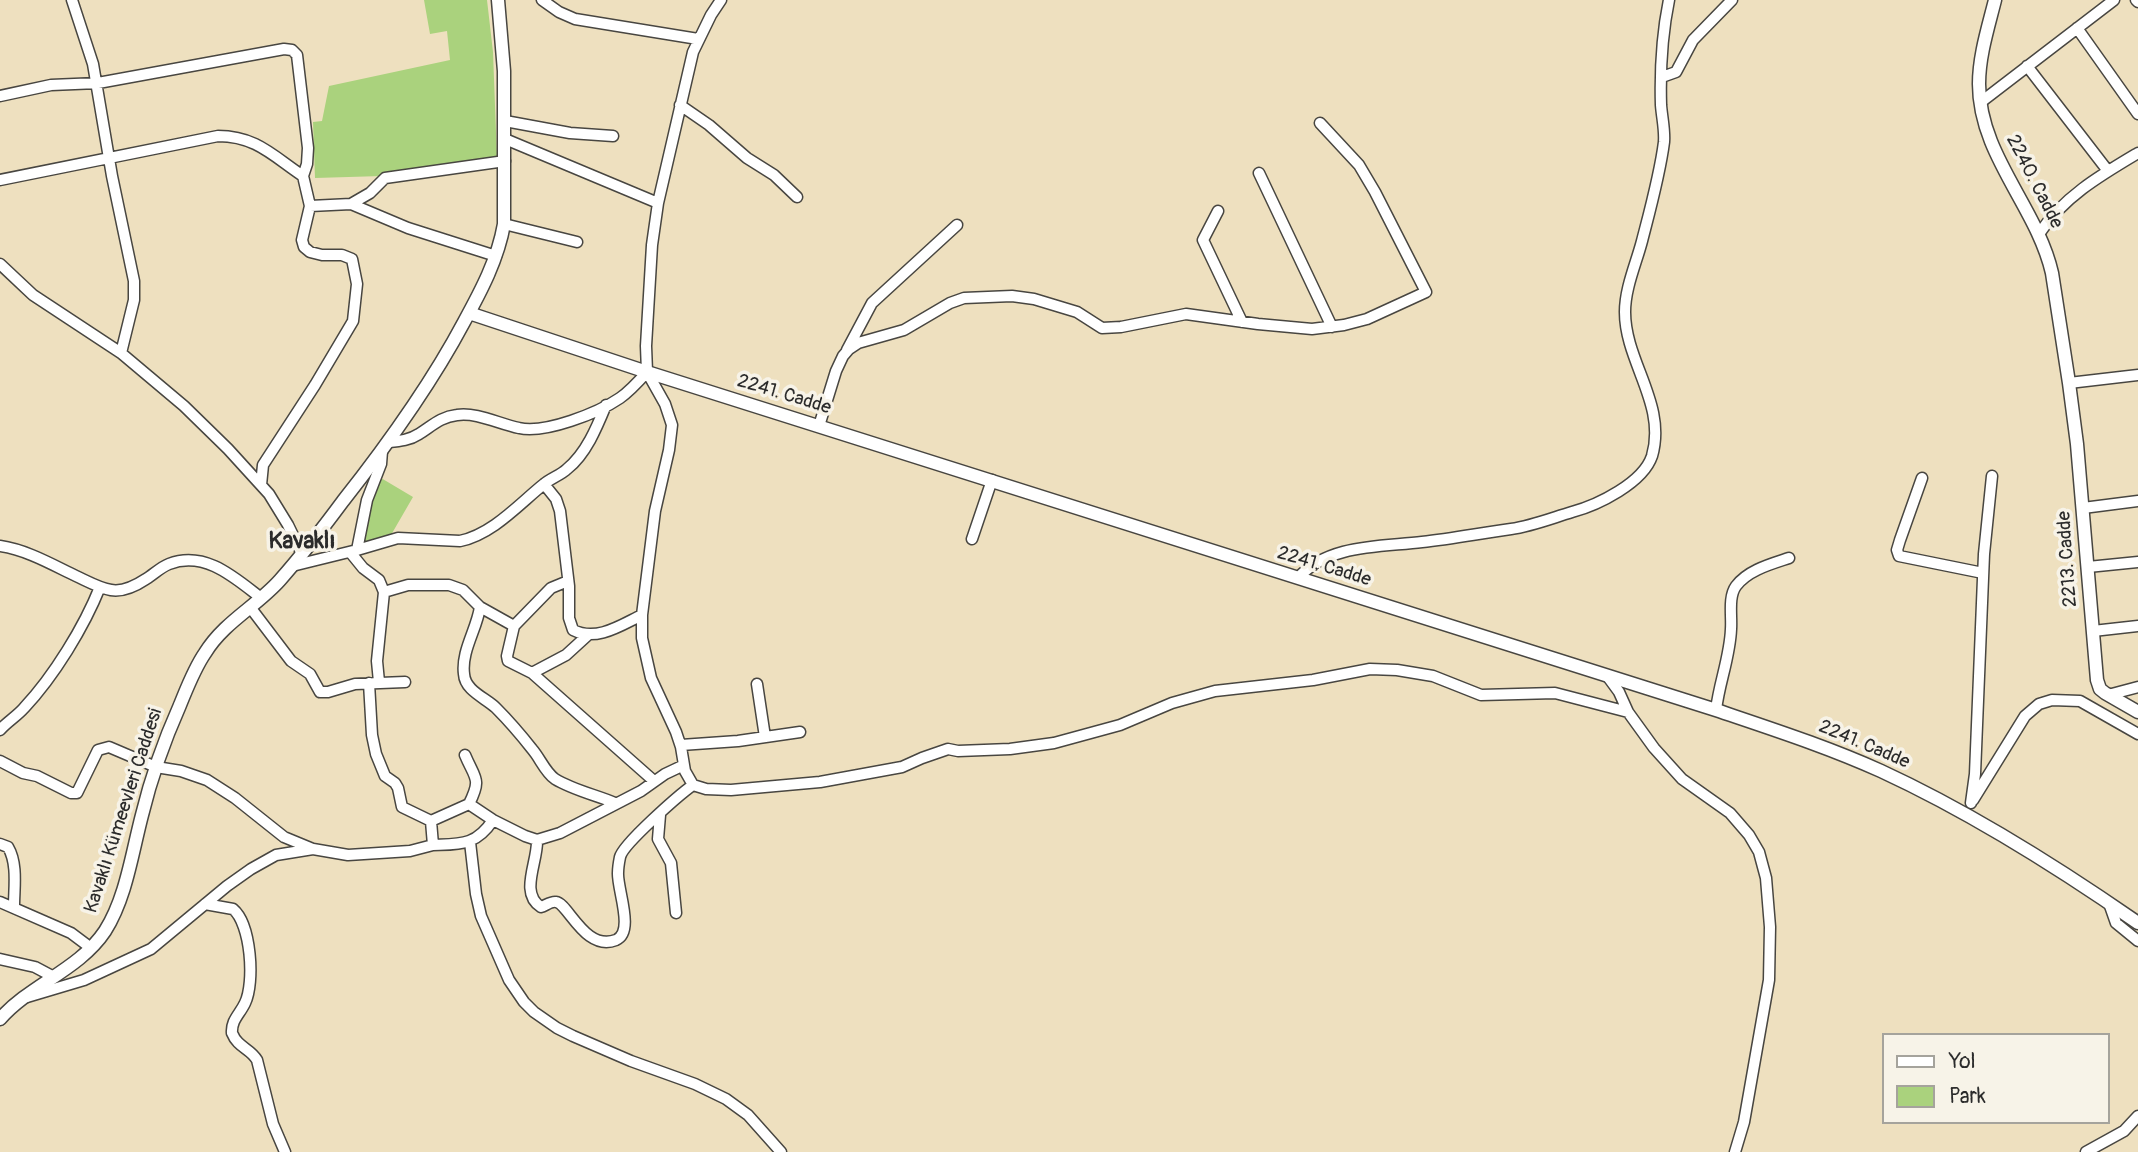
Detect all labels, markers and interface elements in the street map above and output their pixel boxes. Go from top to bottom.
street label: 2240. Cadde [2001,131,2067,233]
street label: 2241. Cadde [734,370,834,420]
street label: 2213. Cadde [2053,510,2083,608]
district label: Kavaklı [269,528,335,556]
street label: 2241. Cadde [1274,542,1374,592]
street label: Kavaklı Kümeevleri Caddesi [80,706,168,916]
street label: 2241. Cadde [1815,716,1913,774]
legend [1882,1033,2110,1124]
text: Yol [1949,1048,1976,1075]
text: Park [1949,1083,1986,1110]

